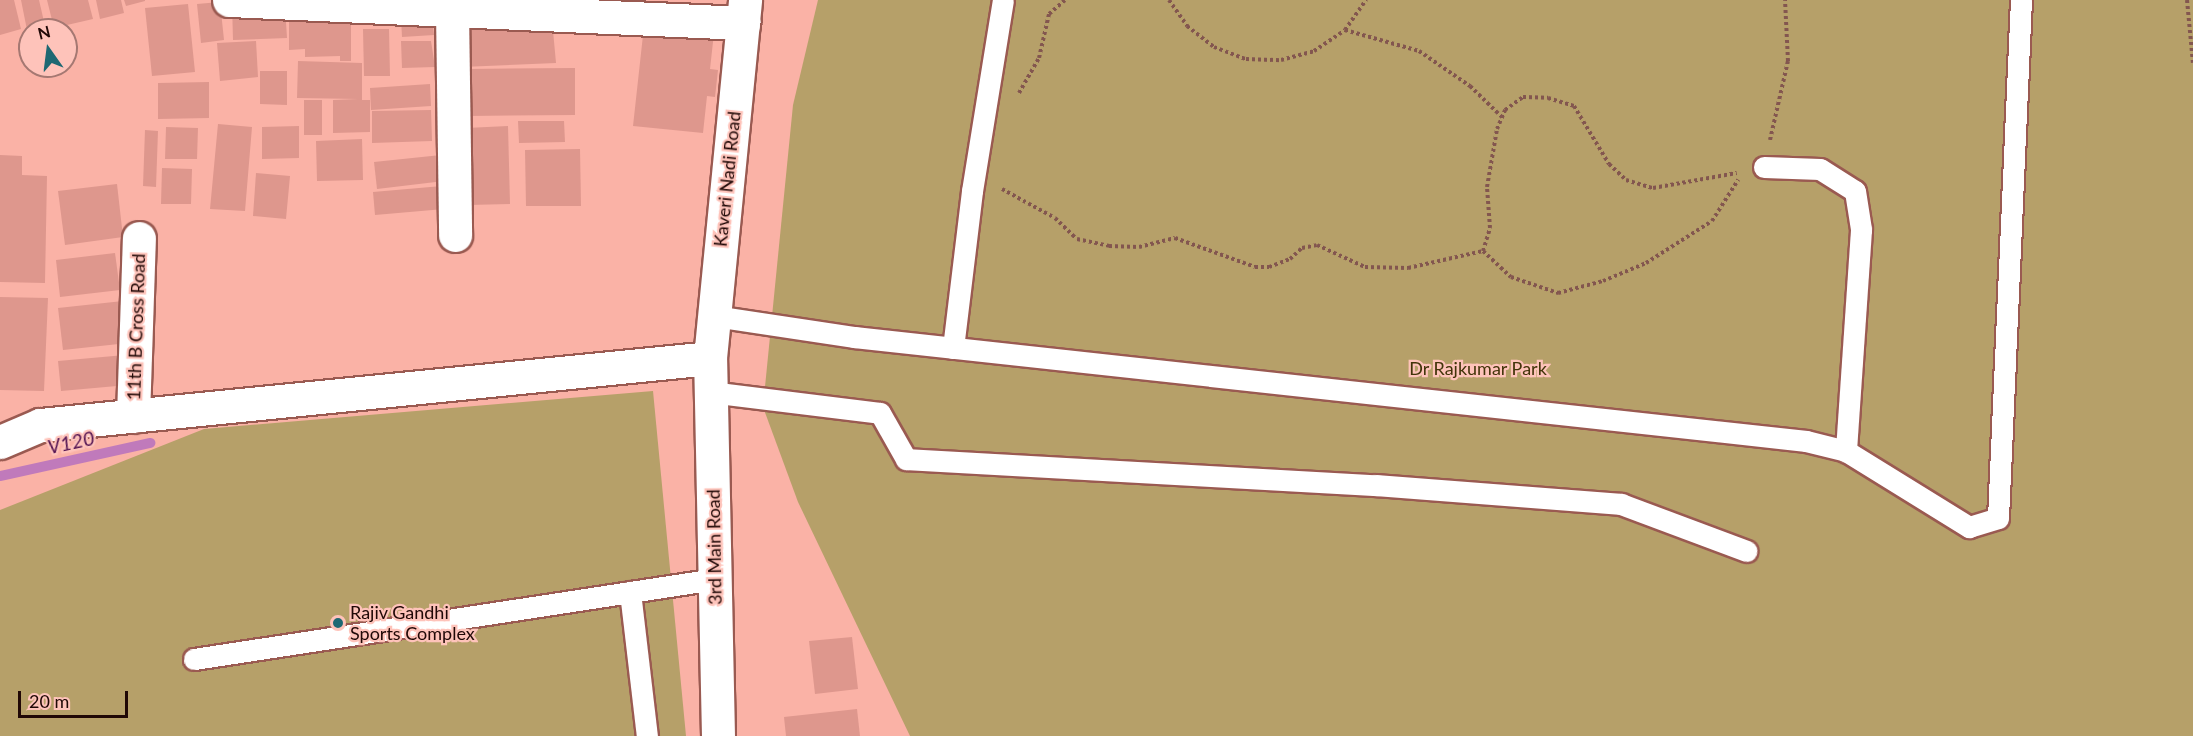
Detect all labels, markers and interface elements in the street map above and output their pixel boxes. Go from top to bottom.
north arrow [18,18,78,78]
text: N [36,21,52,43]
street label: Kaveri Nadi Road [709,110,745,248]
street label: 11th B Cross Road [123,253,149,401]
park label: Dr Rajkumar Park [1409,357,1547,379]
water label: V120 [45,425,97,459]
street label: 3rd Main Road [702,489,726,605]
place label: Rajiv Gandhi Sports Complex [350,602,475,644]
marker: Rajiv Gandhi Sports Complex [331,616,345,630]
scale bar [21,679,130,717]
text: 20 m [29,690,69,712]

